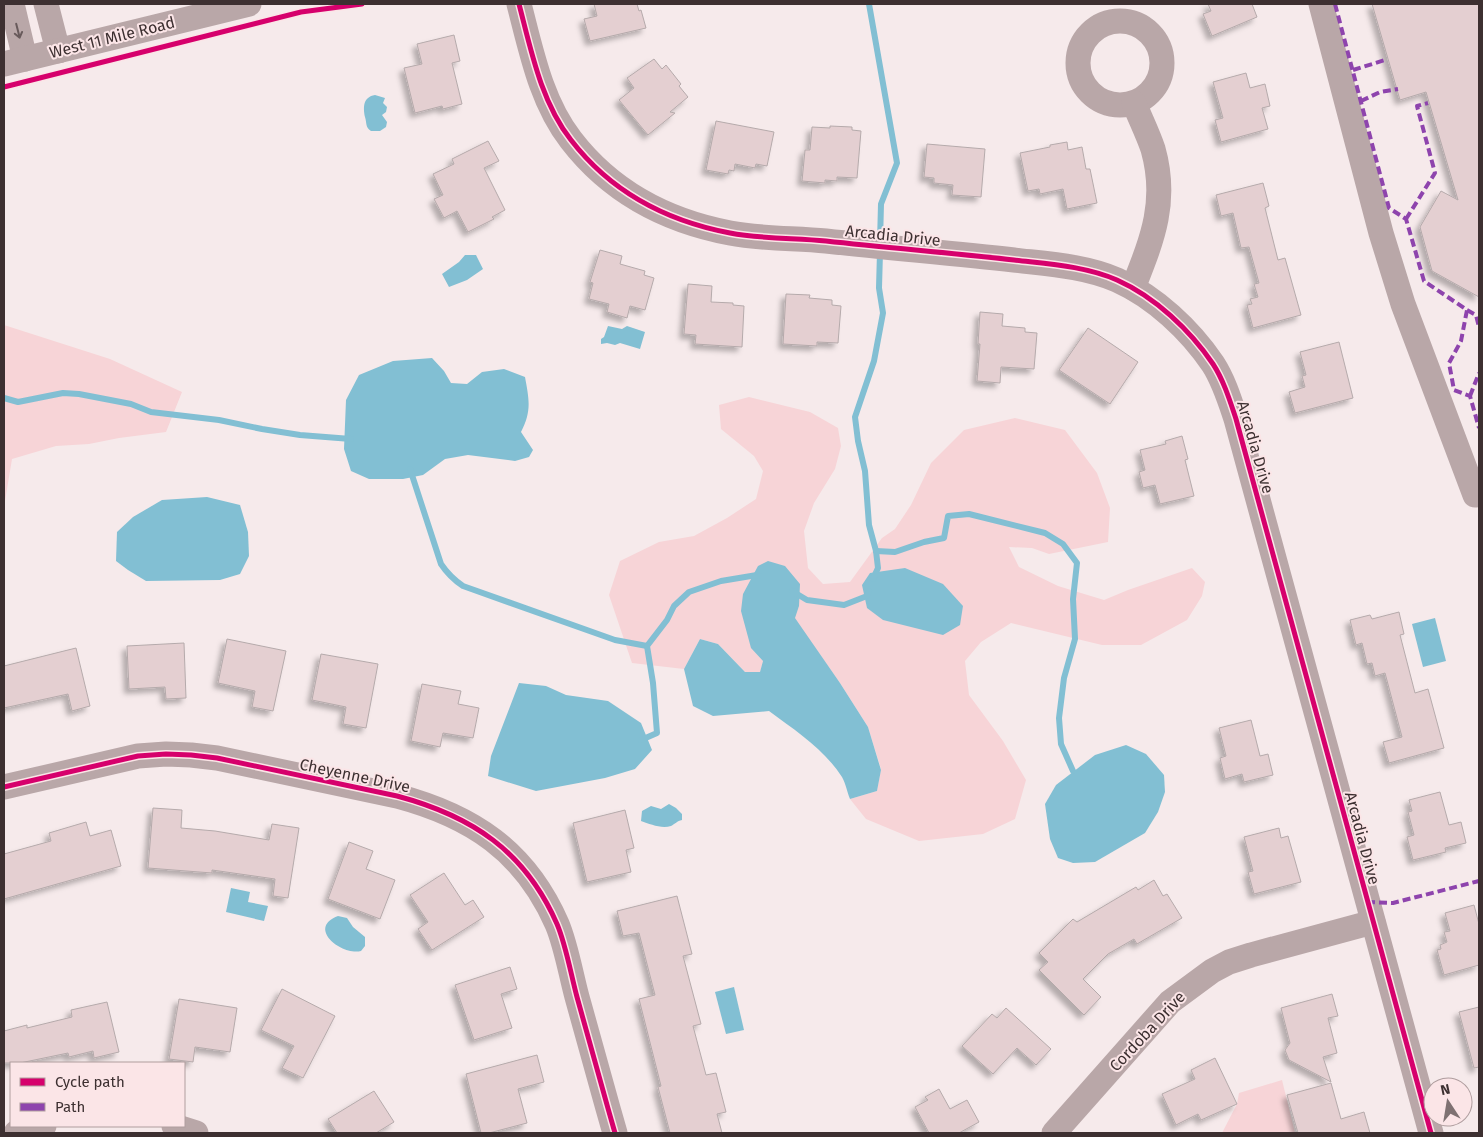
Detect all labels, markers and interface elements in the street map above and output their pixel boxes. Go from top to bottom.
street label: West 11 Mile Road [47,13,177,62]
one-way arrow [14,23,23,39]
street label: Arcadia Drive [844,221,941,250]
street label: Arcadia Drive [1233,399,1278,496]
street label: Cheyenne Drive [298,754,412,796]
street label: Arcadia Drive [1341,789,1384,887]
street label: Cordoba Drive [1105,987,1189,1075]
legend [10,1062,185,1127]
text: Cycle path [55,1073,125,1091]
north arrow [1423,1077,1473,1127]
text: N [1439,1080,1452,1099]
text: Path [55,1098,85,1116]

